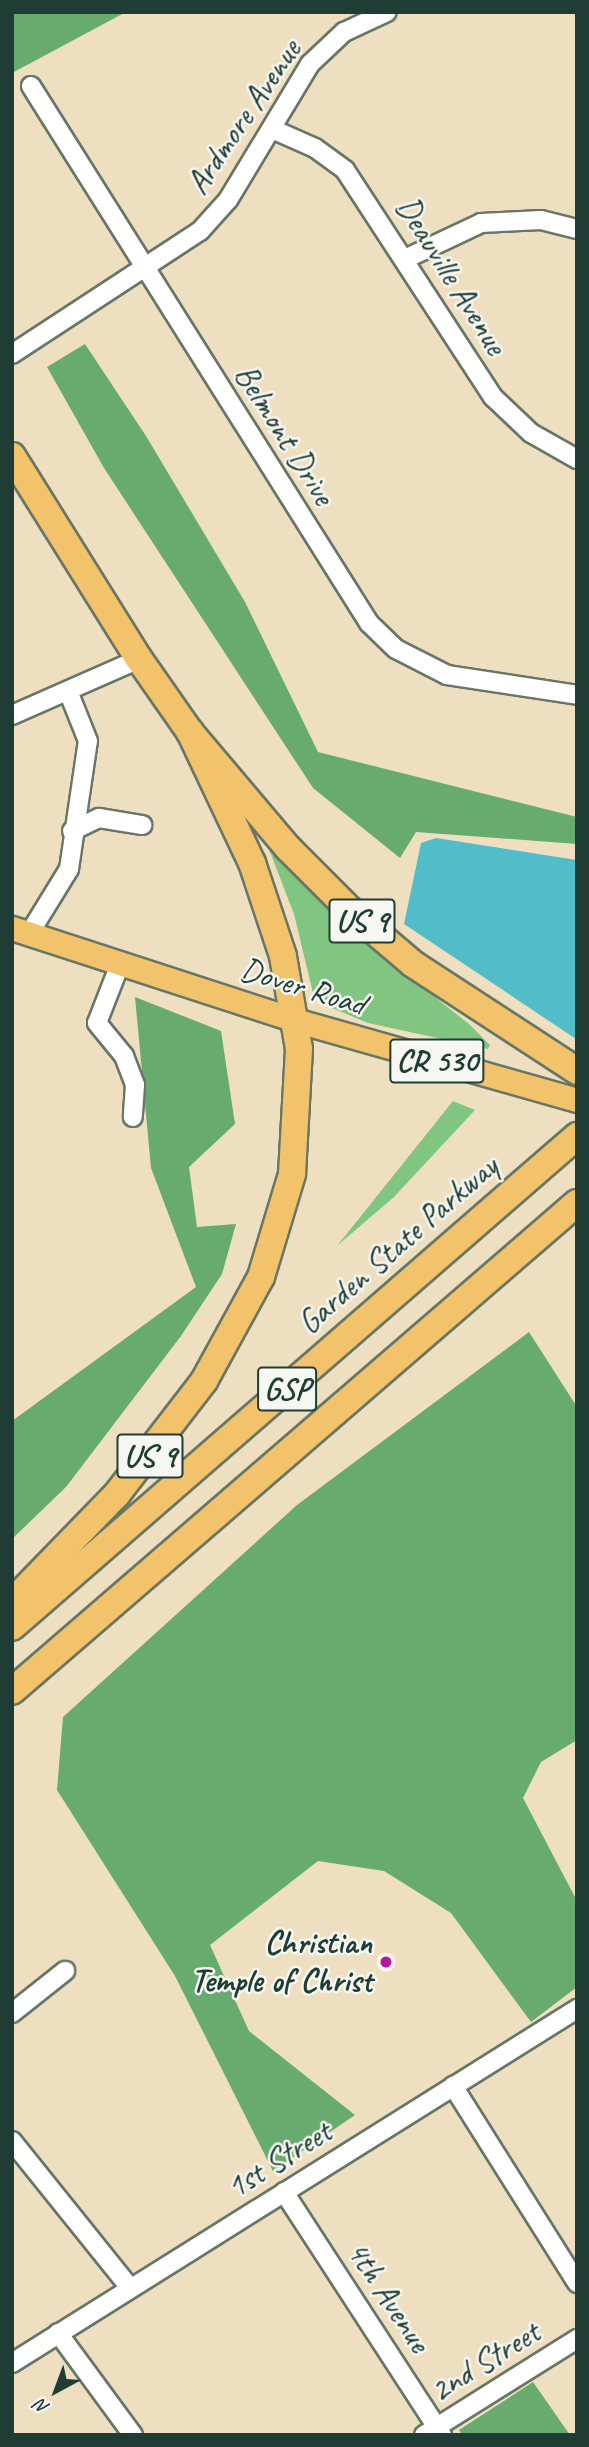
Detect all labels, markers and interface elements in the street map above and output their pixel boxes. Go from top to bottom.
street label: Ardmore Avenue [178,32,310,202]
street label: Deauville Avenue [387,190,515,362]
street label: Belmont Drive [225,357,343,513]
road number: US 9 [327,893,397,950]
street label: Dover Road [236,949,370,1025]
road number: CR 530 [388,1032,486,1090]
street label: Garden State Parkway [289,1147,507,1343]
road number: GSP [256,1360,318,1418]
road number: US 9 [115,1428,185,1484]
place label: Christian Temple of Christ [191,1923,372,2001]
marker: Christian Temple of Christ [378,1954,394,1970]
street label: 1st Street [219,2112,339,2208]
street label: 4th Avenue [337,2234,439,2360]
street label: 2nd Street [423,2313,547,2411]
north arrow [21,2356,91,2426]
text: N [30,2394,55,2420]

